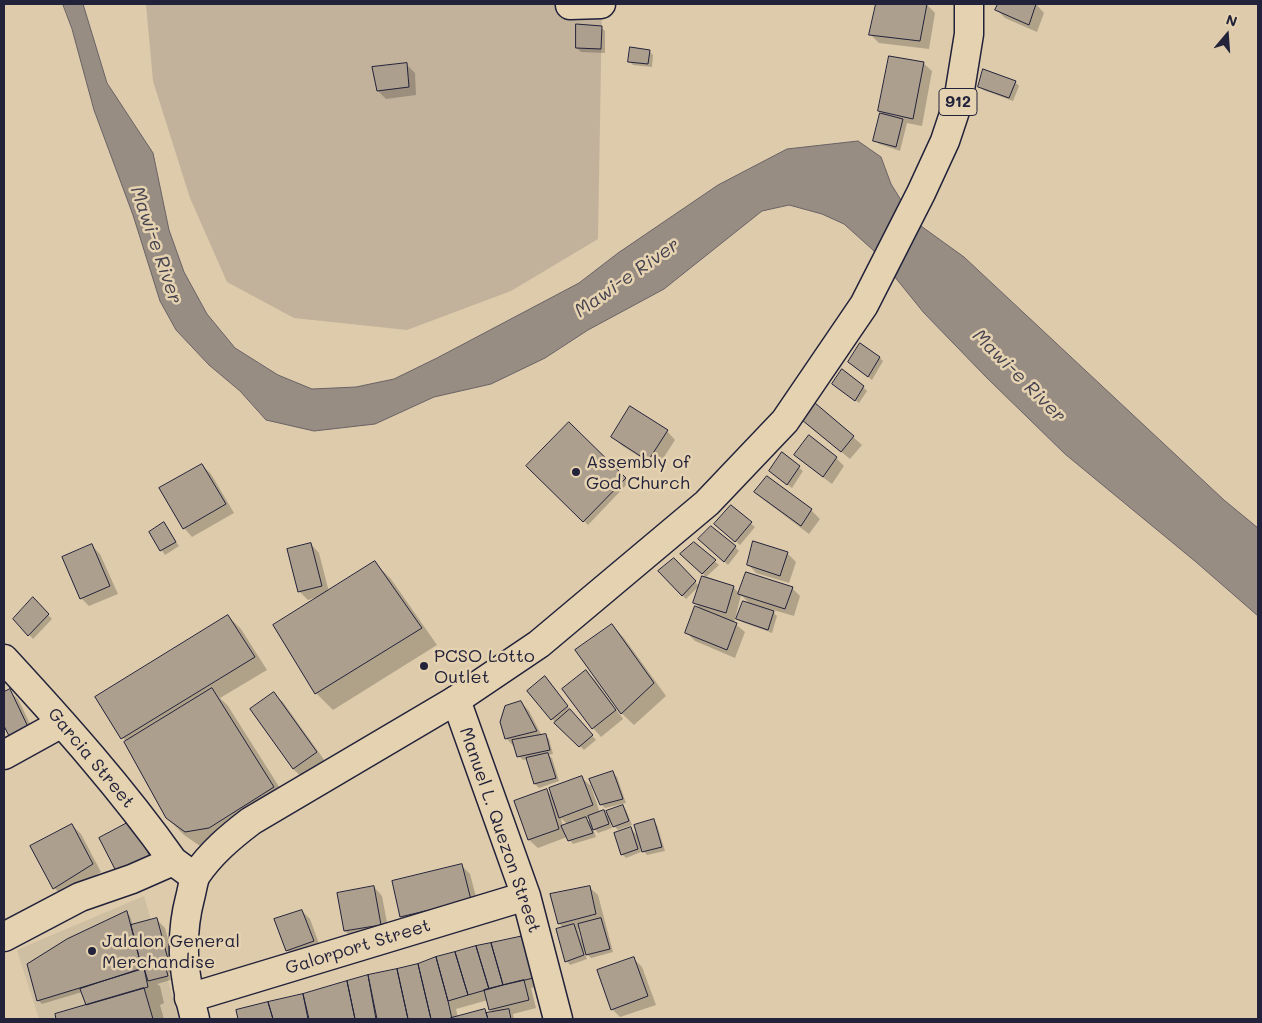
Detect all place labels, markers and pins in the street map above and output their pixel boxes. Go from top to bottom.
place label: Assembly of God Church [586,451,690,494]
marker: Assembly of God Church [570,466,582,478]
place label: PCSO Lotto Outlet [434,645,535,688]
marker: PCSO Lotto Outlet [418,660,430,672]
place label: Jalalon General Merchandise [102,930,240,972]
marker: Jalalon General Merchandise [86,945,98,957]

